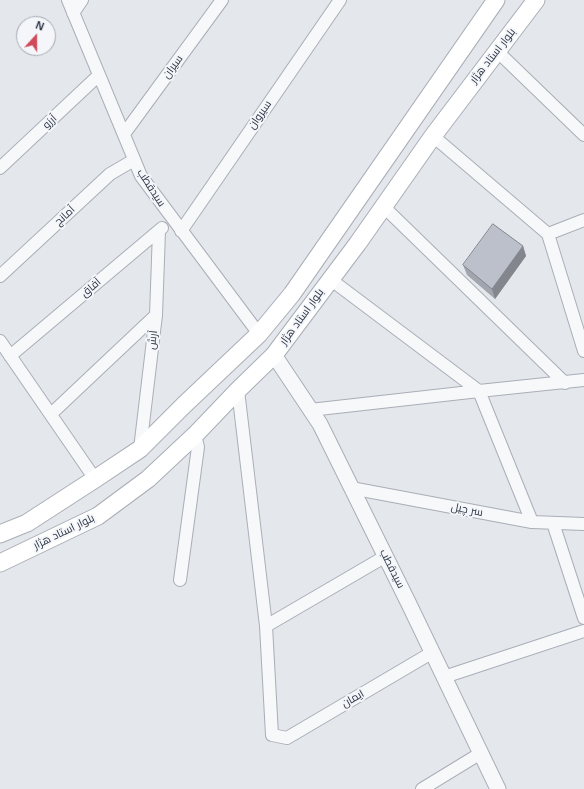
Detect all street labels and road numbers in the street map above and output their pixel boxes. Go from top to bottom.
street label: بلوار استاد هژار [467,26,519,86]
street label: سیران [160,53,186,81]
street label: سیروان [245,98,275,132]
street label: آرزو [40,112,60,132]
street label: سیدقطب [134,167,168,209]
street label: آمانج [52,203,78,229]
street label: آفاق [78,276,104,300]
street label: بلوار استاد هژار [277,286,327,348]
street label: آرش [145,330,161,350]
street label: سر چیل [450,500,484,520]
street label: بلوار استاد هژار [31,512,97,552]
street label: سیدقطب [377,547,407,591]
street label: ایمان [339,687,367,711]

